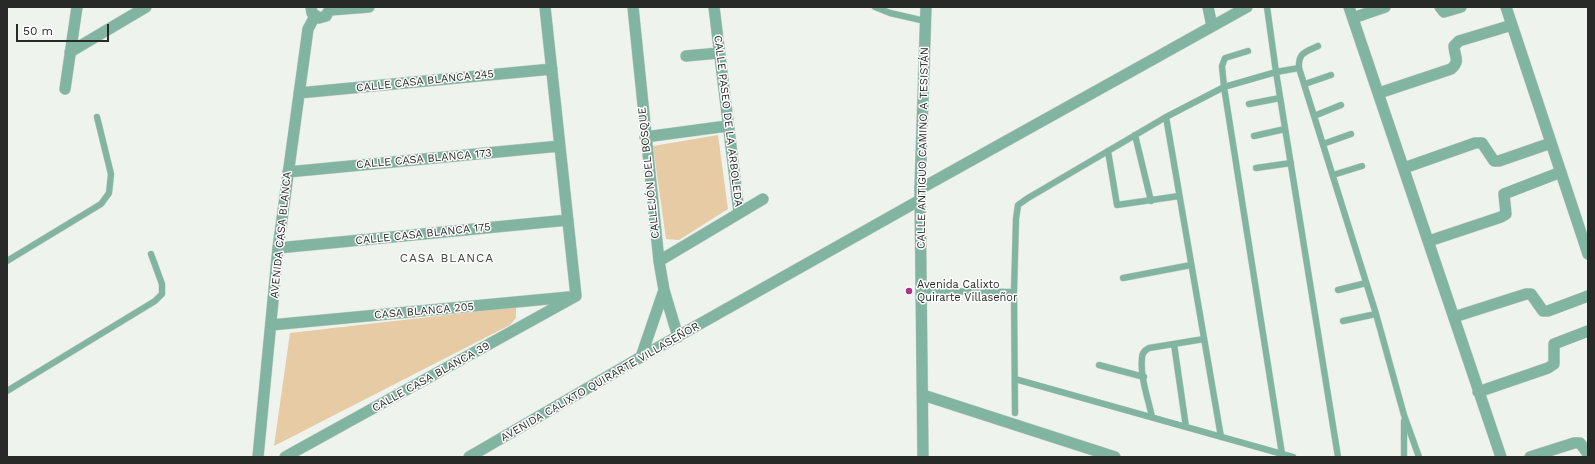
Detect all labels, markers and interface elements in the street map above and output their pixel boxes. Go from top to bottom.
scale bar [18,16,111,42]
text: 50 m [23,24,53,38]
street label: CALLE PASEO DE LA ARBOLEDA [711,34,745,208]
street label: CALLE ANTIGUO CAMINO A TESISTÁN [915,47,931,249]
street label: CALLE CASA BLANCA 245 [356,67,494,95]
street label: CALLEJÓN DEL BOSQUE [636,107,662,239]
street label: CALLE CASA BLANCA 173 [356,147,492,171]
street label: AVENIDA CASA BLANCA [268,171,294,299]
street label: CALLE CASA BLANCA 175 [355,220,491,248]
district label: CASA BLANCA [400,251,494,265]
place label: Avenida Calixto Quirarte Villaseñor [917,278,1017,304]
marker: Avenida Calixto Quirarte Villaseñor [904,286,914,296]
street label: CASA BLANCA 205 [374,300,474,322]
street label: AVENIDA CALIXTO QUIRARTE VILLASEÑOR [498,319,702,445]
street label: CALLE CASA BLANCA 39 [370,339,492,415]

